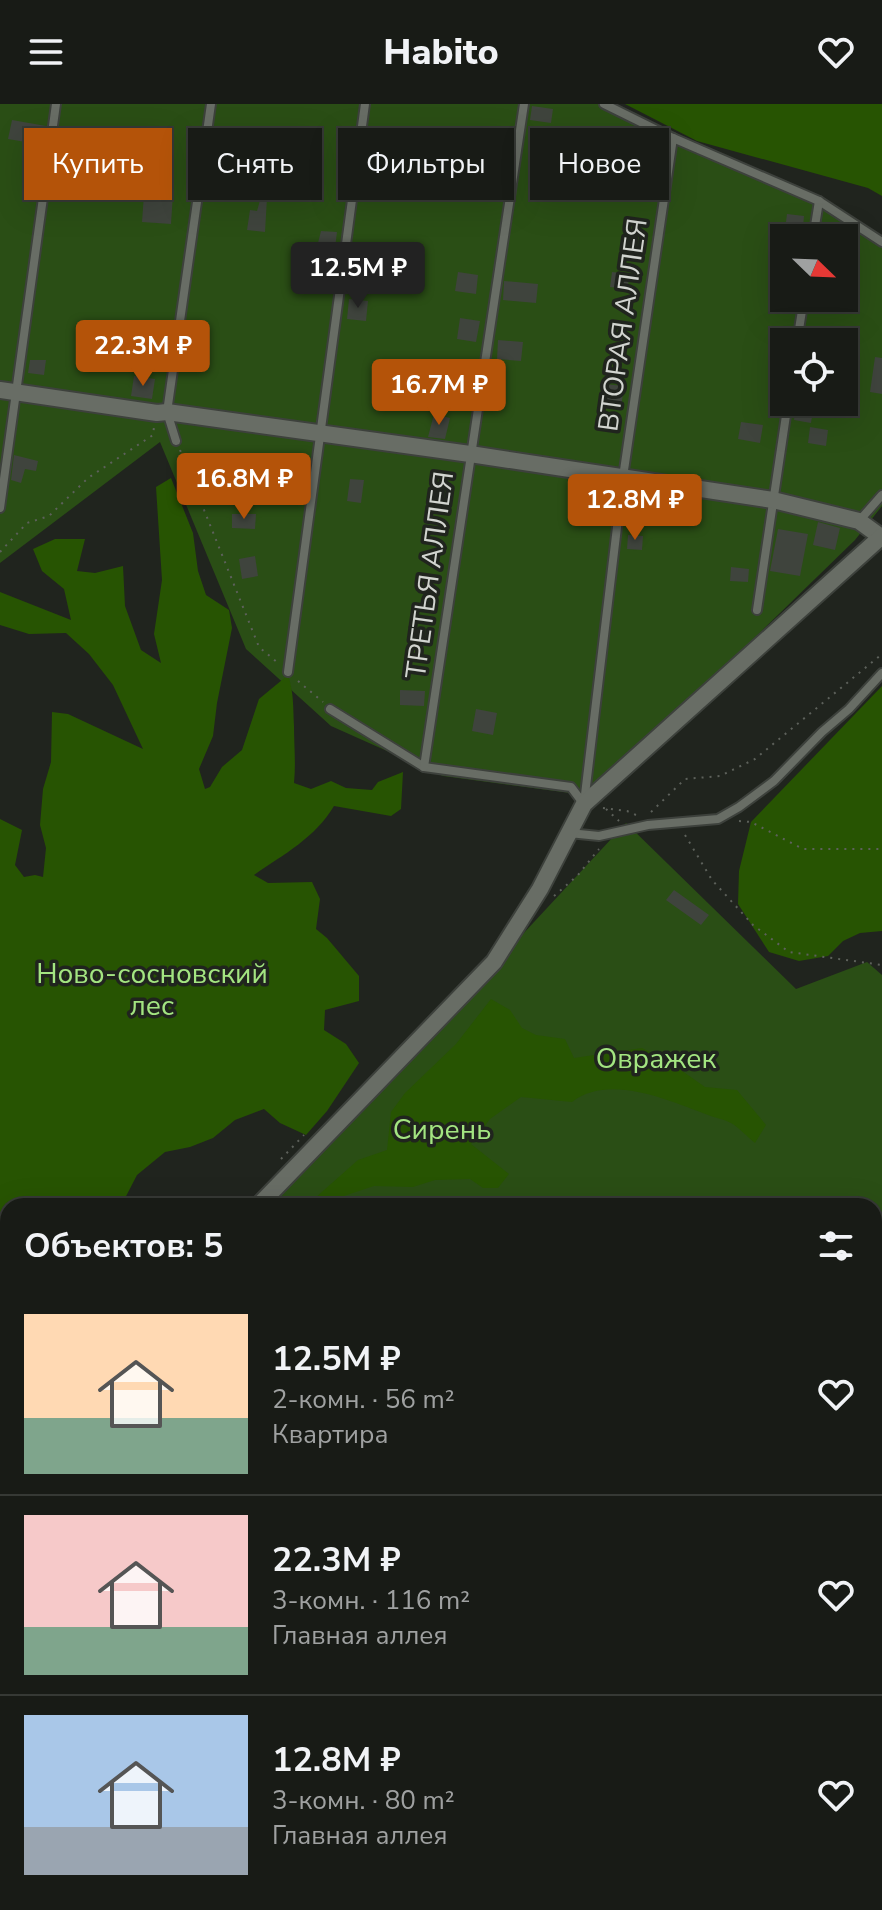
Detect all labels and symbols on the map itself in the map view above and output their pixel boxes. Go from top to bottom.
street label: ВТОРАЯ АЛЛЕЯ [589,216,657,434]
north arrow [770,224,858,312]
pin: 12.5M ₽ [284,242,432,310]
pin: 22.3M ₽ [69,320,217,388]
pin: 16.7M ₽ [365,359,513,427]
pin: 16.8M ₽ [170,453,318,521]
street label: ТРЕТЬЯ АЛЛЕЯ [397,469,463,681]
pin: 12.8M ₽ [561,474,709,542]
park label: Ново-сосновский лес [36,955,268,1025]
park label: Овражек [596,1040,716,1078]
park label: Сирень [393,1111,491,1149]

